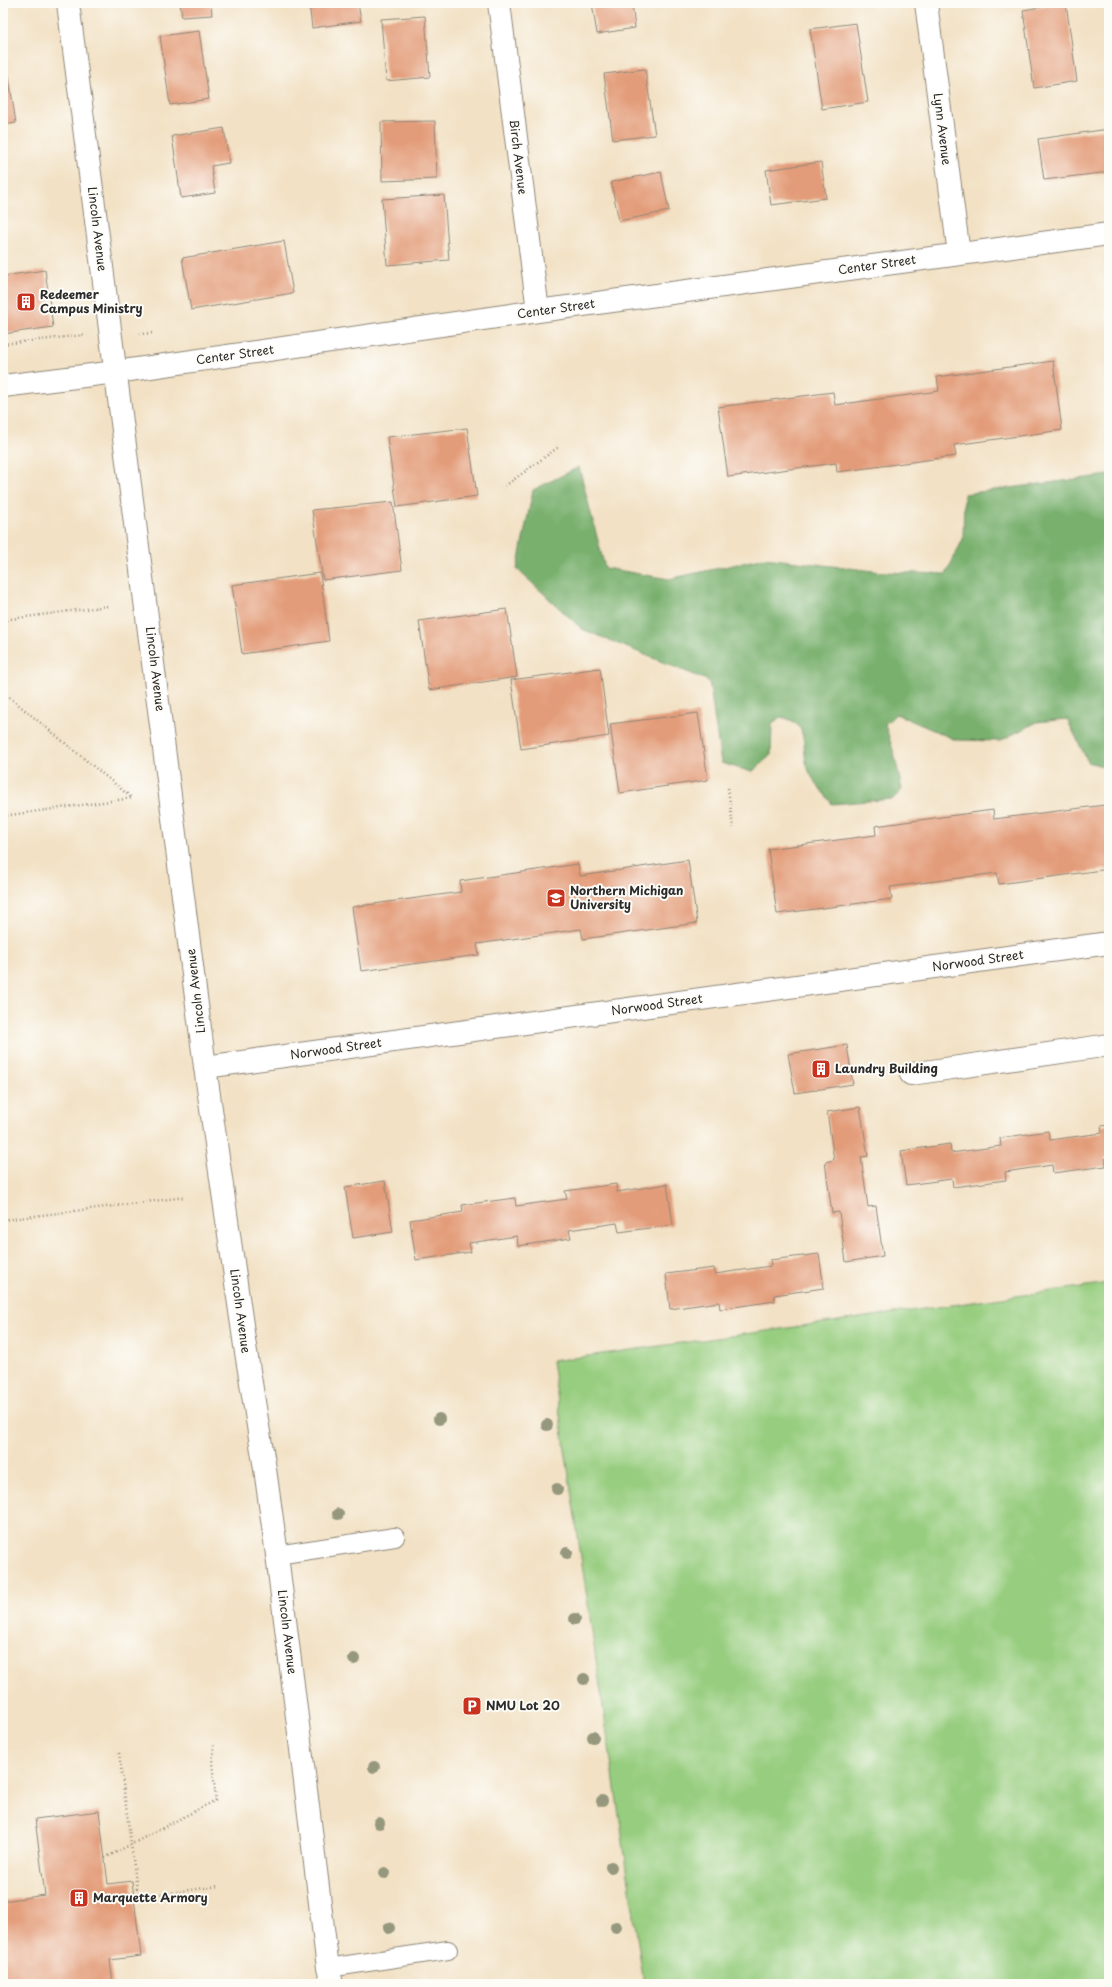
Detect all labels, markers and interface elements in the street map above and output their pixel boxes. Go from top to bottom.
street label: Lynn Avenue [930,92,956,166]
street label: Birch Avenue [505,118,533,195]
street label: Lincoln Avenue [84,186,112,273]
street label: Center Street [837,250,917,278]
place label: Redeemer Campus Ministry [40,285,143,317]
building icon: Redeemer Campus Ministry [15,291,37,313]
street label: Center Street [516,294,596,322]
street label: Center Street [195,340,275,368]
street label: Lincoln Avenue [142,626,170,713]
place label: Northern Michigan University [570,881,683,913]
school or university icon: Northern Michigan University [545,887,567,909]
street label: Norwood Street [931,945,1025,975]
street label: Lincoln Avenue [181,947,209,1034]
street label: Norwood Street [610,989,704,1019]
street label: Norwood Street [289,1033,383,1063]
building icon: Laundry Building [810,1058,832,1080]
place label: Laundry Building [835,1059,938,1077]
street label: Lincoln Avenue [226,1267,256,1355]
street label: Lincoln Avenue [274,1589,302,1676]
parking icon: NMU Lot 20 [461,1695,483,1717]
place label: NMU Lot 20 [486,1696,560,1714]
building icon: Marquette Armory [68,1887,90,1909]
place label: Marquette Armory [93,1888,208,1906]

